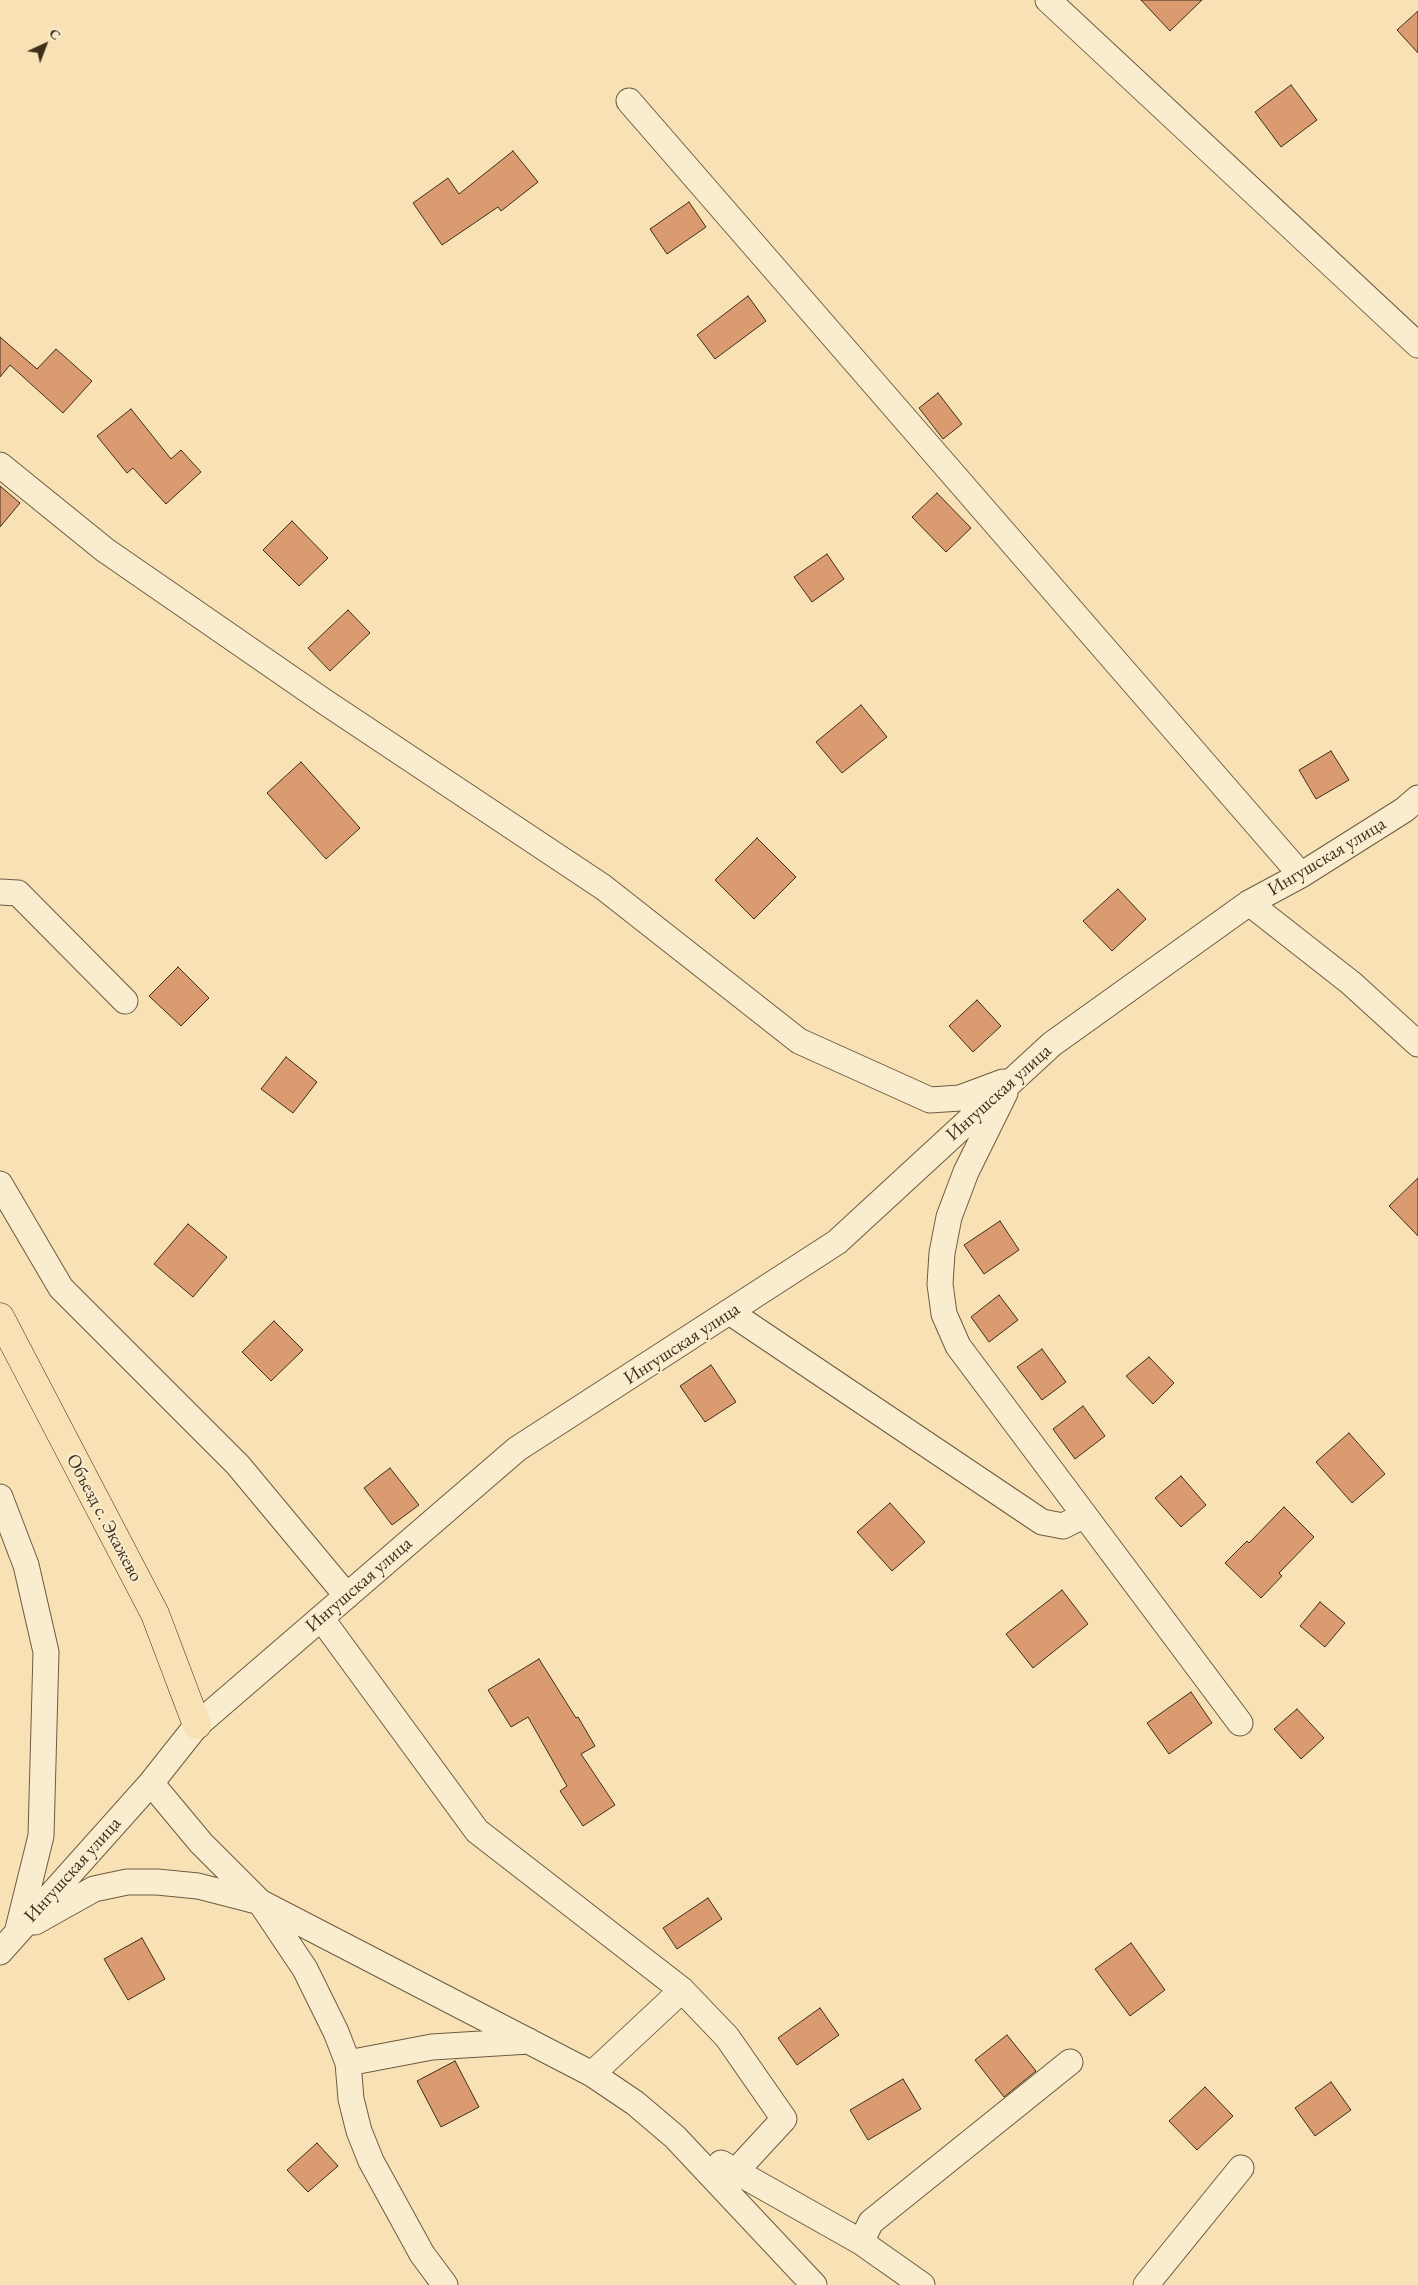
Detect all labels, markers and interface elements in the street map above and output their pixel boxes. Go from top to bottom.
north arrow [20,20,70,70]
text: С [45,24,65,44]
street label: Ингушская улица [1264,813,1390,901]
street label: Ингушская улица [942,1040,1056,1146]
street label: Ингушская улица [620,1298,744,1390]
street label: Объезд с. Экажево [61,1450,147,1586]
street label: Ингушская улица [301,1532,417,1638]
street label: Ингушская улица [20,1813,126,1927]

